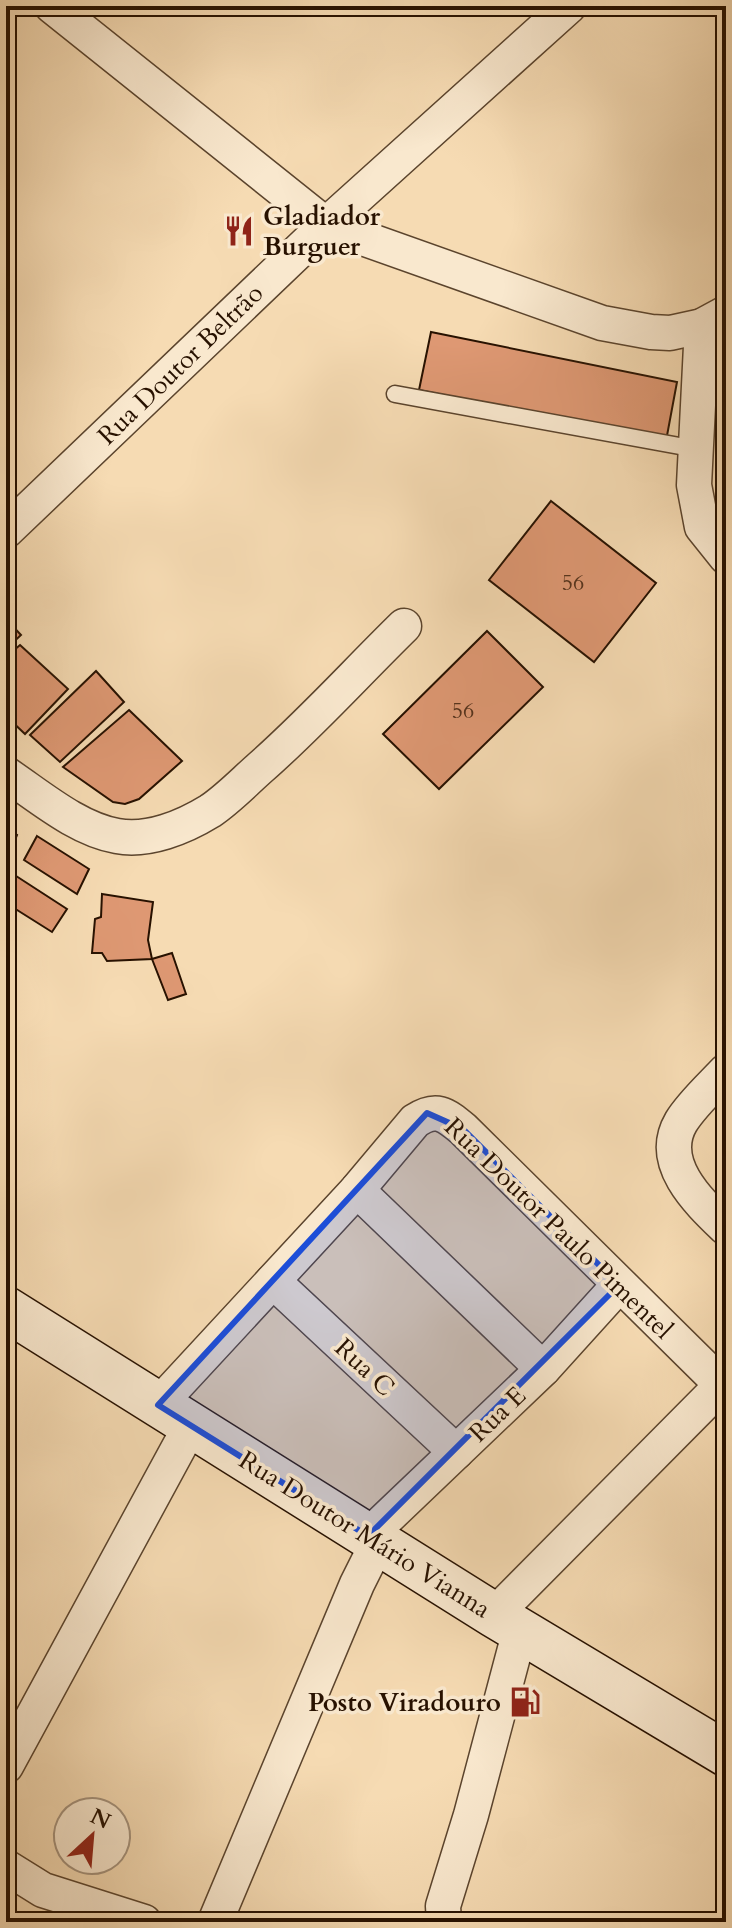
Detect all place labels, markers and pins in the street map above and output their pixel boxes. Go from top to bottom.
place label: Gladiador Burguer [263,199,381,264]
restaurant icon: Gladiador Burguer [222,214,256,248]
place label: Posto Viradouro [308,1685,501,1720]
fuel station icon: Posto Viradouro [508,1685,542,1719]

